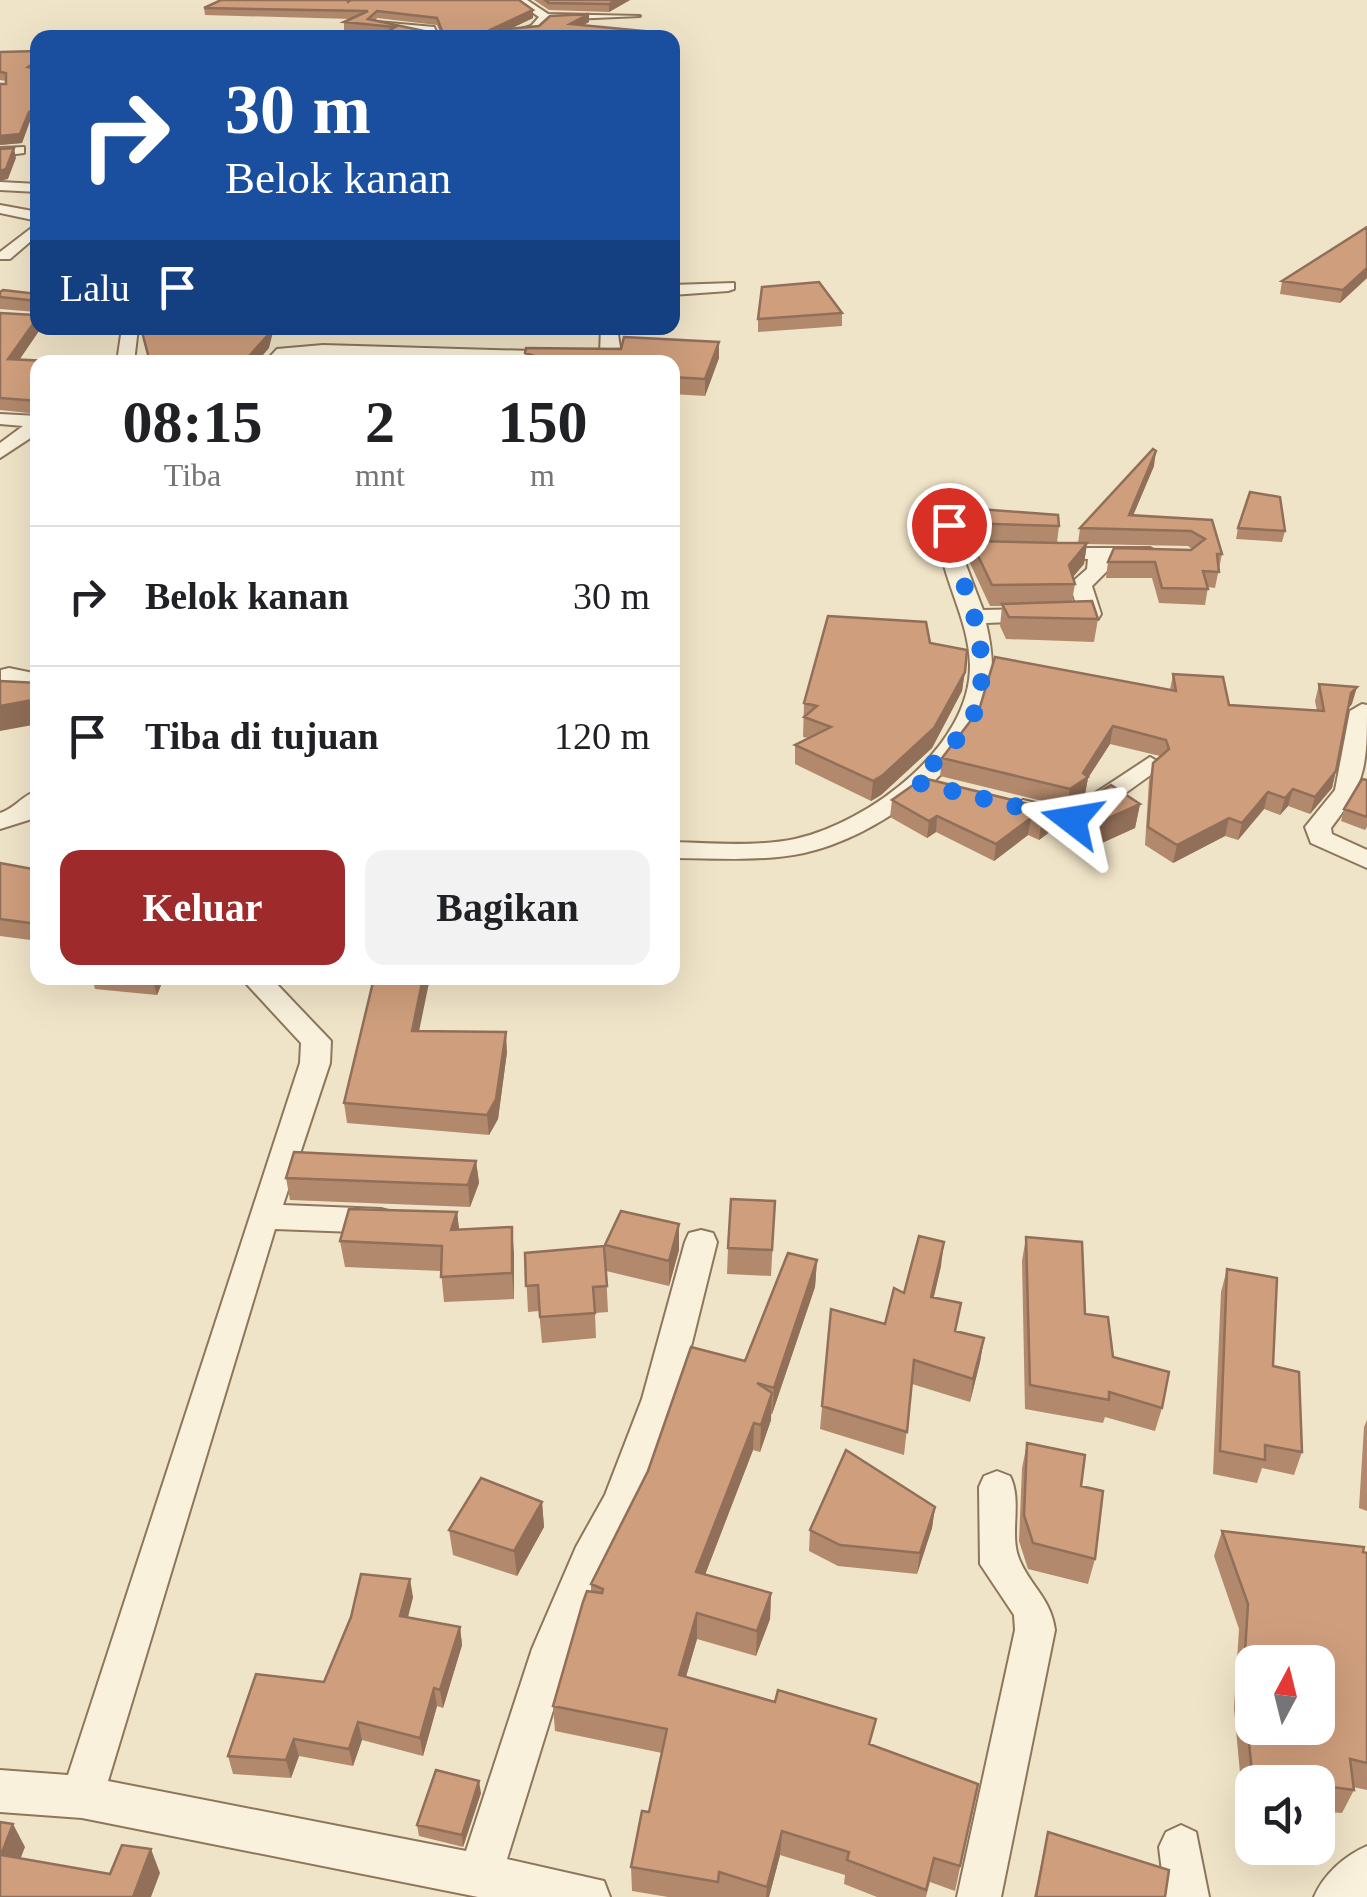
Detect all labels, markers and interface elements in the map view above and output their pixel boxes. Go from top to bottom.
icon: right [60,70,190,200]
text: 30 m [225,71,371,148]
text: Belok kanan [225,153,451,203]
icon: arrive [150,260,205,315]
text: Lalu [60,267,130,309]
text: 08:15 [123,389,263,455]
text: 2 [365,389,395,455]
text: 150 [497,389,587,455]
text: Tiba [164,457,221,493]
text: mnt [355,457,405,493]
text: m [530,457,555,493]
pin [907,483,992,568]
icon: arrive [922,498,977,553]
icon: right [60,569,115,624]
text: Belok kanan [145,575,349,617]
text: 30 m [573,575,650,617]
icon: arrive [60,709,115,764]
text: Tiba di tujuan [145,715,379,757]
text: 120 m [554,715,650,757]
position arrow [1020,768,1124,872]
button: Keluar [60,850,345,965]
button: Bagikan [365,850,650,965]
north arrow [1235,1645,1335,1745]
map controls [1235,1645,1335,1865]
button: sound [1235,1765,1335,1865]

